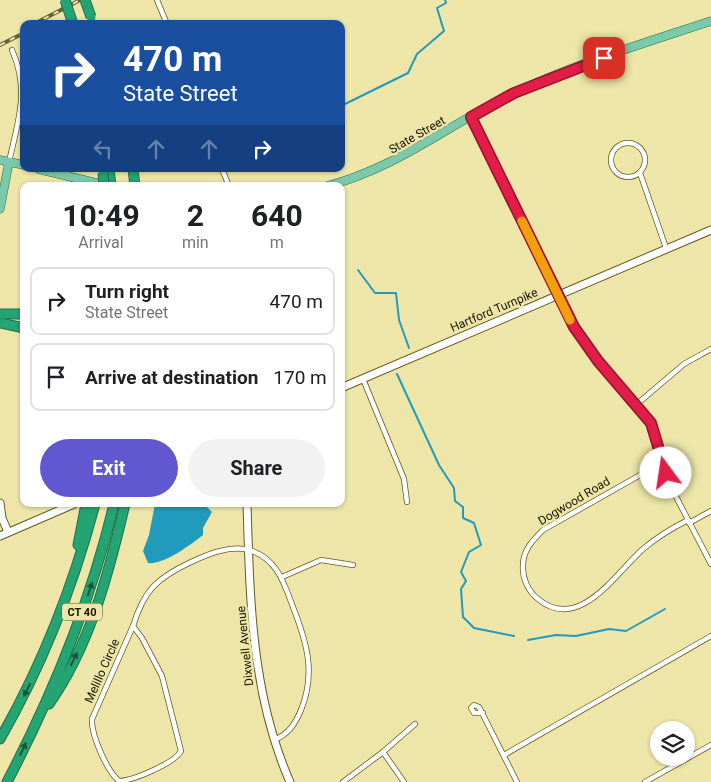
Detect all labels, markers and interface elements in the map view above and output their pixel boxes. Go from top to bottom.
pin [583,37,625,79]
text: 470 m [123,39,222,80]
icon: right [40,40,105,105]
icon: arrive [590,44,618,72]
text: State Street [123,81,238,106]
street label: State Street [386,113,448,157]
icon: left [89,135,117,163]
icon: ahead [142,135,170,163]
icon: ahead [195,135,223,163]
icon: right [248,135,276,163]
text: 10:49 [62,198,140,233]
text: 2 [187,198,204,233]
text: 640 [251,198,303,233]
text: Arrival [78,233,124,252]
text: min [182,233,209,252]
text: m [270,233,284,252]
text: Turn right [85,280,169,303]
street label: Hartford Turnpike [448,285,540,335]
icon: right [42,287,70,315]
text: 470 m [270,290,323,313]
text: State Street [85,303,168,322]
icon: arrive [42,363,70,391]
text: Arrive at destination [85,366,258,389]
text: 170 m [273,366,327,389]
button: Exit [40,439,178,497]
button: Share [188,439,325,497]
position arrow [639,446,691,498]
street label: Dogwood Road [535,474,613,528]
one-way arrow [87,582,94,597]
road number: CT 40 [62,604,102,620]
street label: Dixwell Avenue [234,605,256,687]
street label: Melillo Circle [82,637,122,705]
one-way arrow [69,652,78,667]
one-way arrow [23,683,31,698]
map controls [650,721,695,766]
button: layers [650,721,695,766]
one-way arrow [19,742,27,756]

